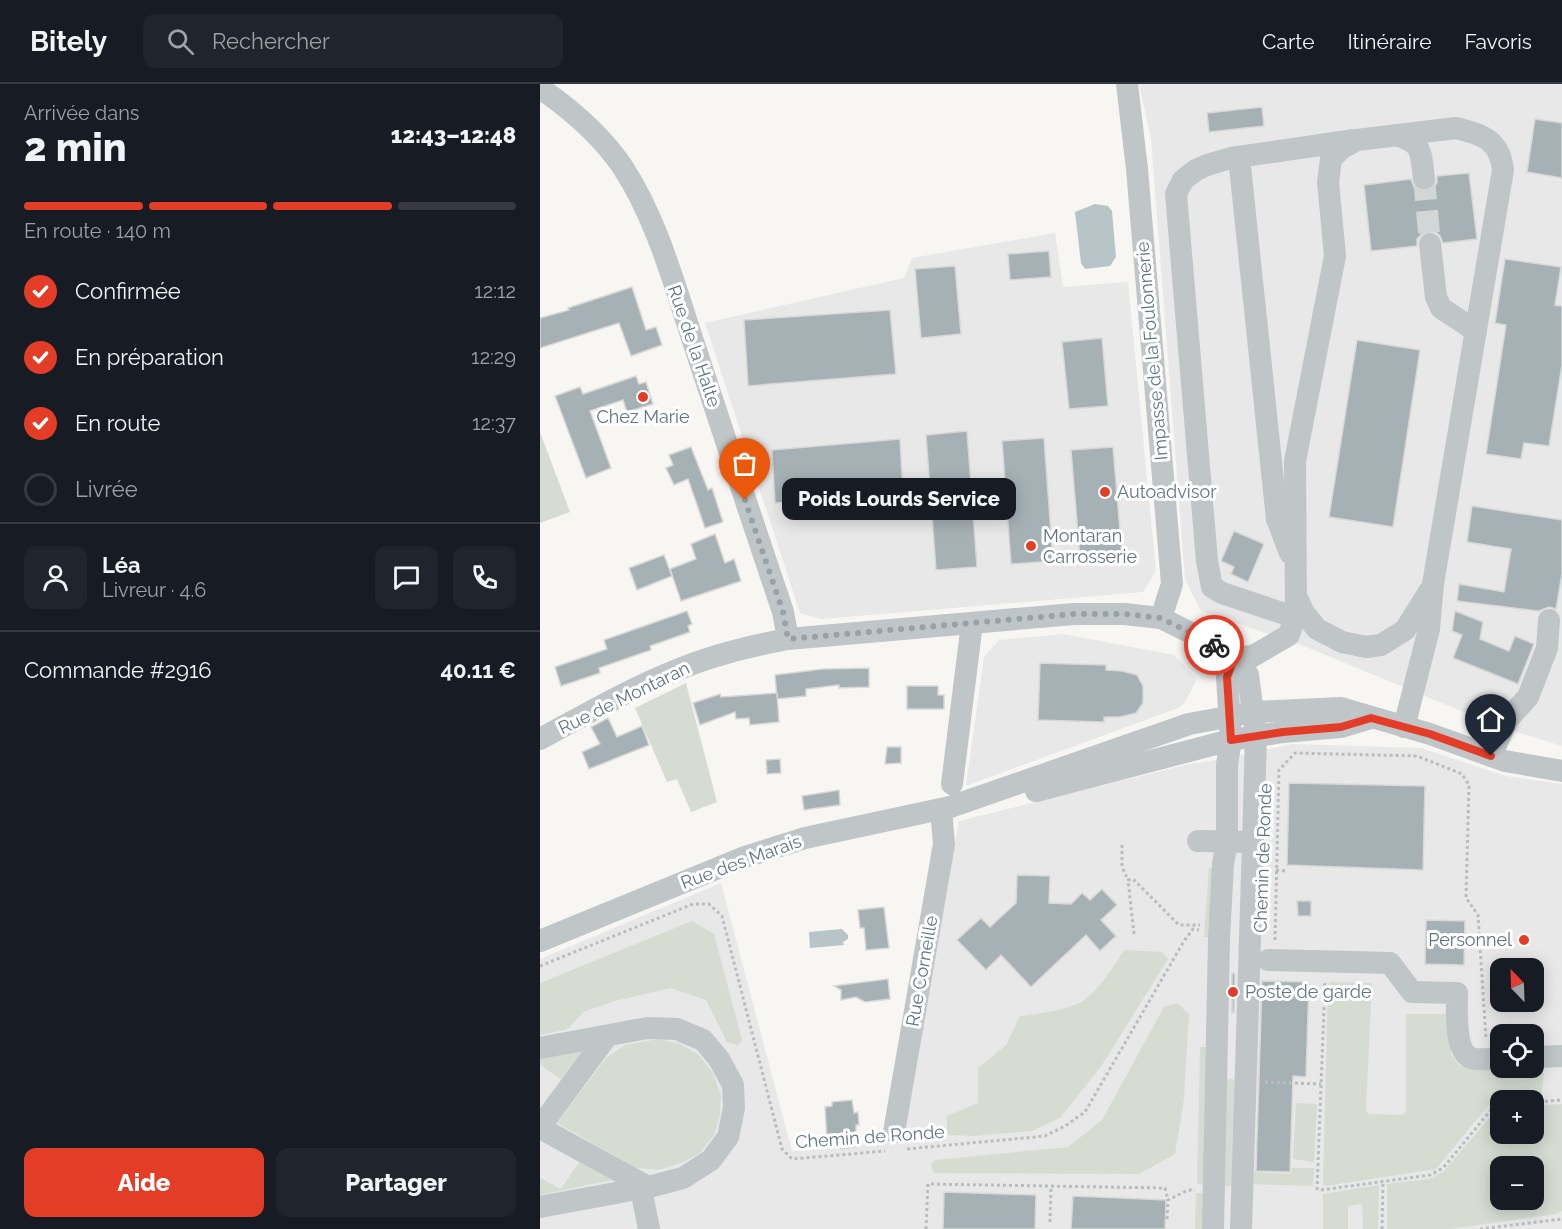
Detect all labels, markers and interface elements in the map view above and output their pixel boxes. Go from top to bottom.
search box [143,14,563,68]
text: Bitely [30,25,107,58]
icon: search [164,25,197,58]
text: Rechercher [212,28,330,54]
text: Carte [1262,29,1314,54]
text: Itinéraire [1347,29,1431,54]
text: Favoris [1464,29,1532,54]
text: Arrivée dans [24,101,139,125]
text: 12:43–12:48 [391,122,516,148]
text: 2 min [24,124,127,170]
text: En route · 140 m [24,219,171,243]
street label: Impasse de la Foulonnerie [1131,240,1172,461]
icon: check [24,275,57,308]
text: Confirmée [75,278,181,304]
text: 12:12 [474,279,516,303]
street label: Rue de la Halte [664,282,725,410]
icon: check [24,341,57,374]
text: En préparation [75,344,224,370]
text: 12:29 [471,345,516,369]
marker: Chez Marie [636,390,650,404]
place label: Chez Marie [596,406,690,427]
icon: check [24,407,57,440]
text: En route [75,410,160,436]
text: 12:37 [472,411,516,435]
pin [719,438,770,500]
icon: bag [728,447,761,480]
text: Livrée [75,476,138,502]
callout: Poids Lourds Service [781,479,1015,521]
place label: Autoadvisor [1117,481,1217,502]
marker: Autoadvisor [1098,485,1112,499]
text: Poids Lourds Service [798,487,1000,511]
place label: Montaran Carrosserie [1043,525,1137,567]
marker: Montaran Carrosserie [1024,539,1038,553]
button: person [24,546,87,609]
button: chat [375,546,438,609]
button: phone [453,546,516,609]
text: Léa [102,552,141,578]
text: Livreur · 4.6 [102,578,206,602]
courier [1184,615,1244,675]
icon: bike [1198,629,1231,662]
text: Commande #2916 [24,657,212,683]
text: 40.11 € [440,657,516,683]
street label: Rue de Montaran [555,657,693,738]
pin [1465,694,1516,756]
icon: home [1474,703,1507,736]
street label: Chemin de Ronde [1249,782,1276,933]
street label: Rue des Marais [678,830,804,893]
street label: Rue Corneille [901,913,942,1028]
place label: Personnel [1428,929,1512,950]
marker: Personnel [1517,933,1531,947]
north arrow [1490,958,1544,1012]
map controls [1490,958,1544,1210]
place label: Poste de garde [1245,981,1372,1002]
marker: Poste de garde [1226,985,1240,999]
button: locate [1490,1024,1544,1078]
button: + [1490,1090,1544,1144]
street label: Chemin de Ronde [795,1121,946,1152]
button: Aide [24,1148,264,1217]
button: Partager [276,1148,516,1217]
button: − [1490,1156,1544,1210]

